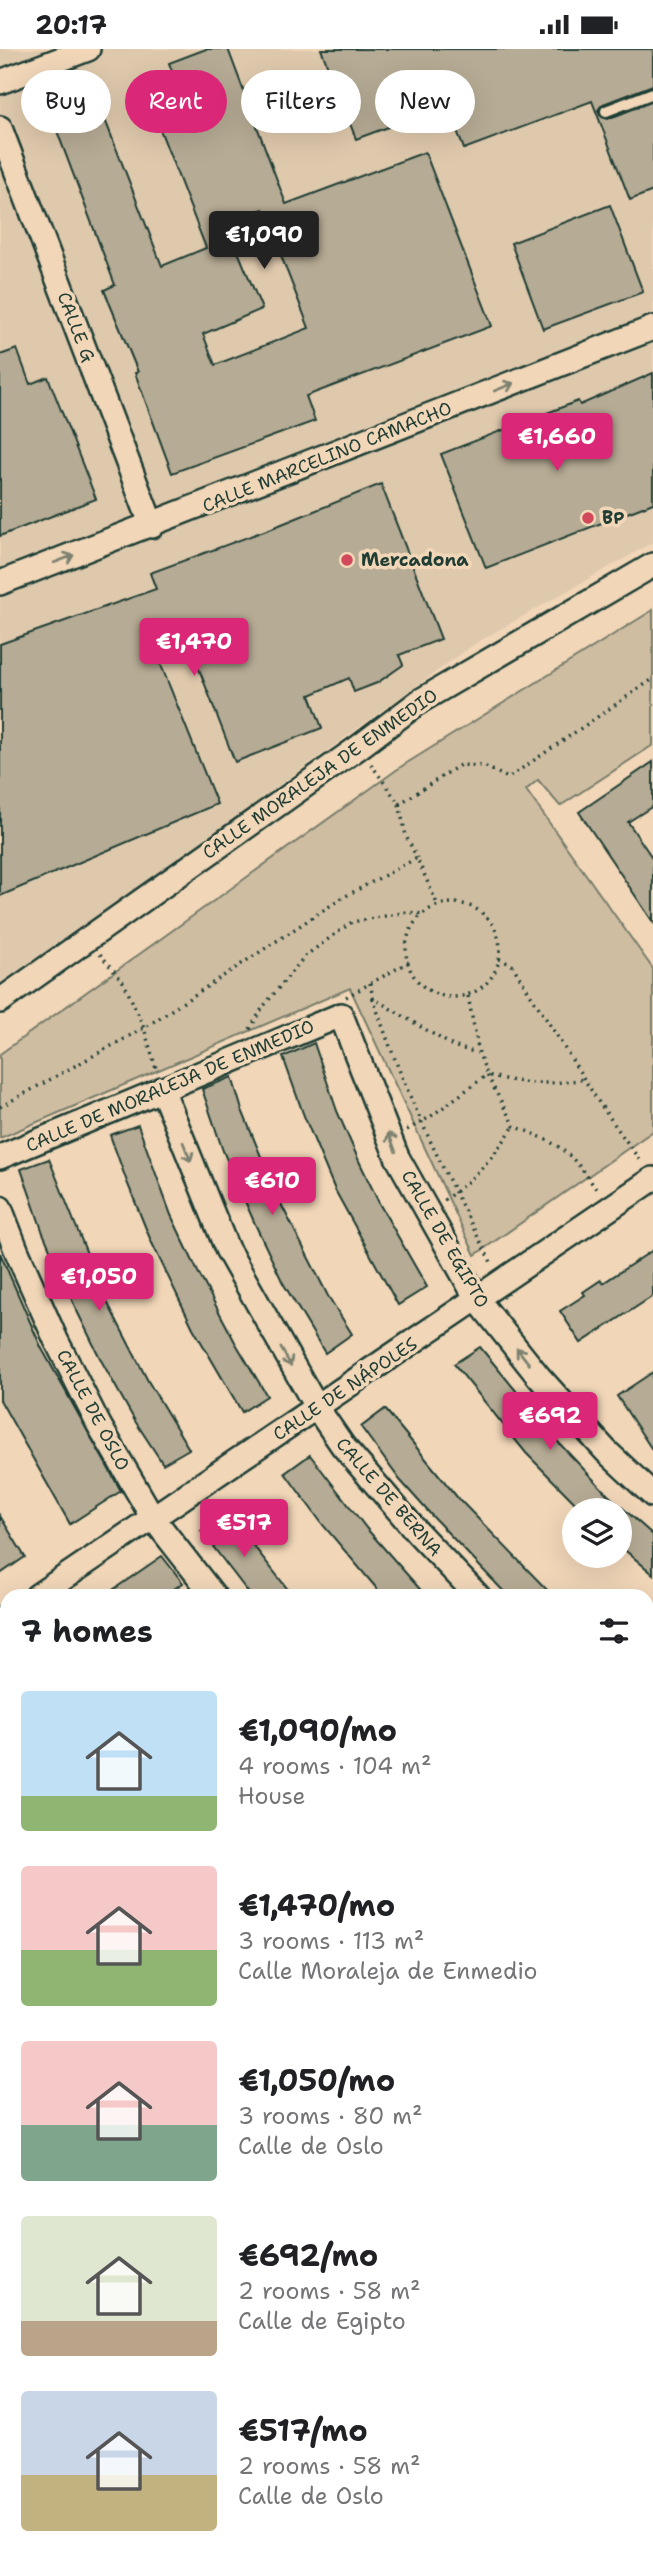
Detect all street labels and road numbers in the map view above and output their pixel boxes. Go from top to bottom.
street label: CALLE G [52,289,100,366]
street label: CALLE MARCELINO CAMACHO [199,396,455,518]
street label: CALLE MORALEJA DE ENMEDIO [198,683,442,865]
street label: CALLE DE MORALEJA DE ENMEDIO [22,1014,318,1158]
street label: CALLE DE EGIPTO [396,1166,494,1312]
street label: CALLE DE NÁPOLES [268,1332,422,1446]
street label: CALLE DE OSLO [51,1345,135,1475]
street label: CALLE DE BERNA [331,1433,447,1561]

